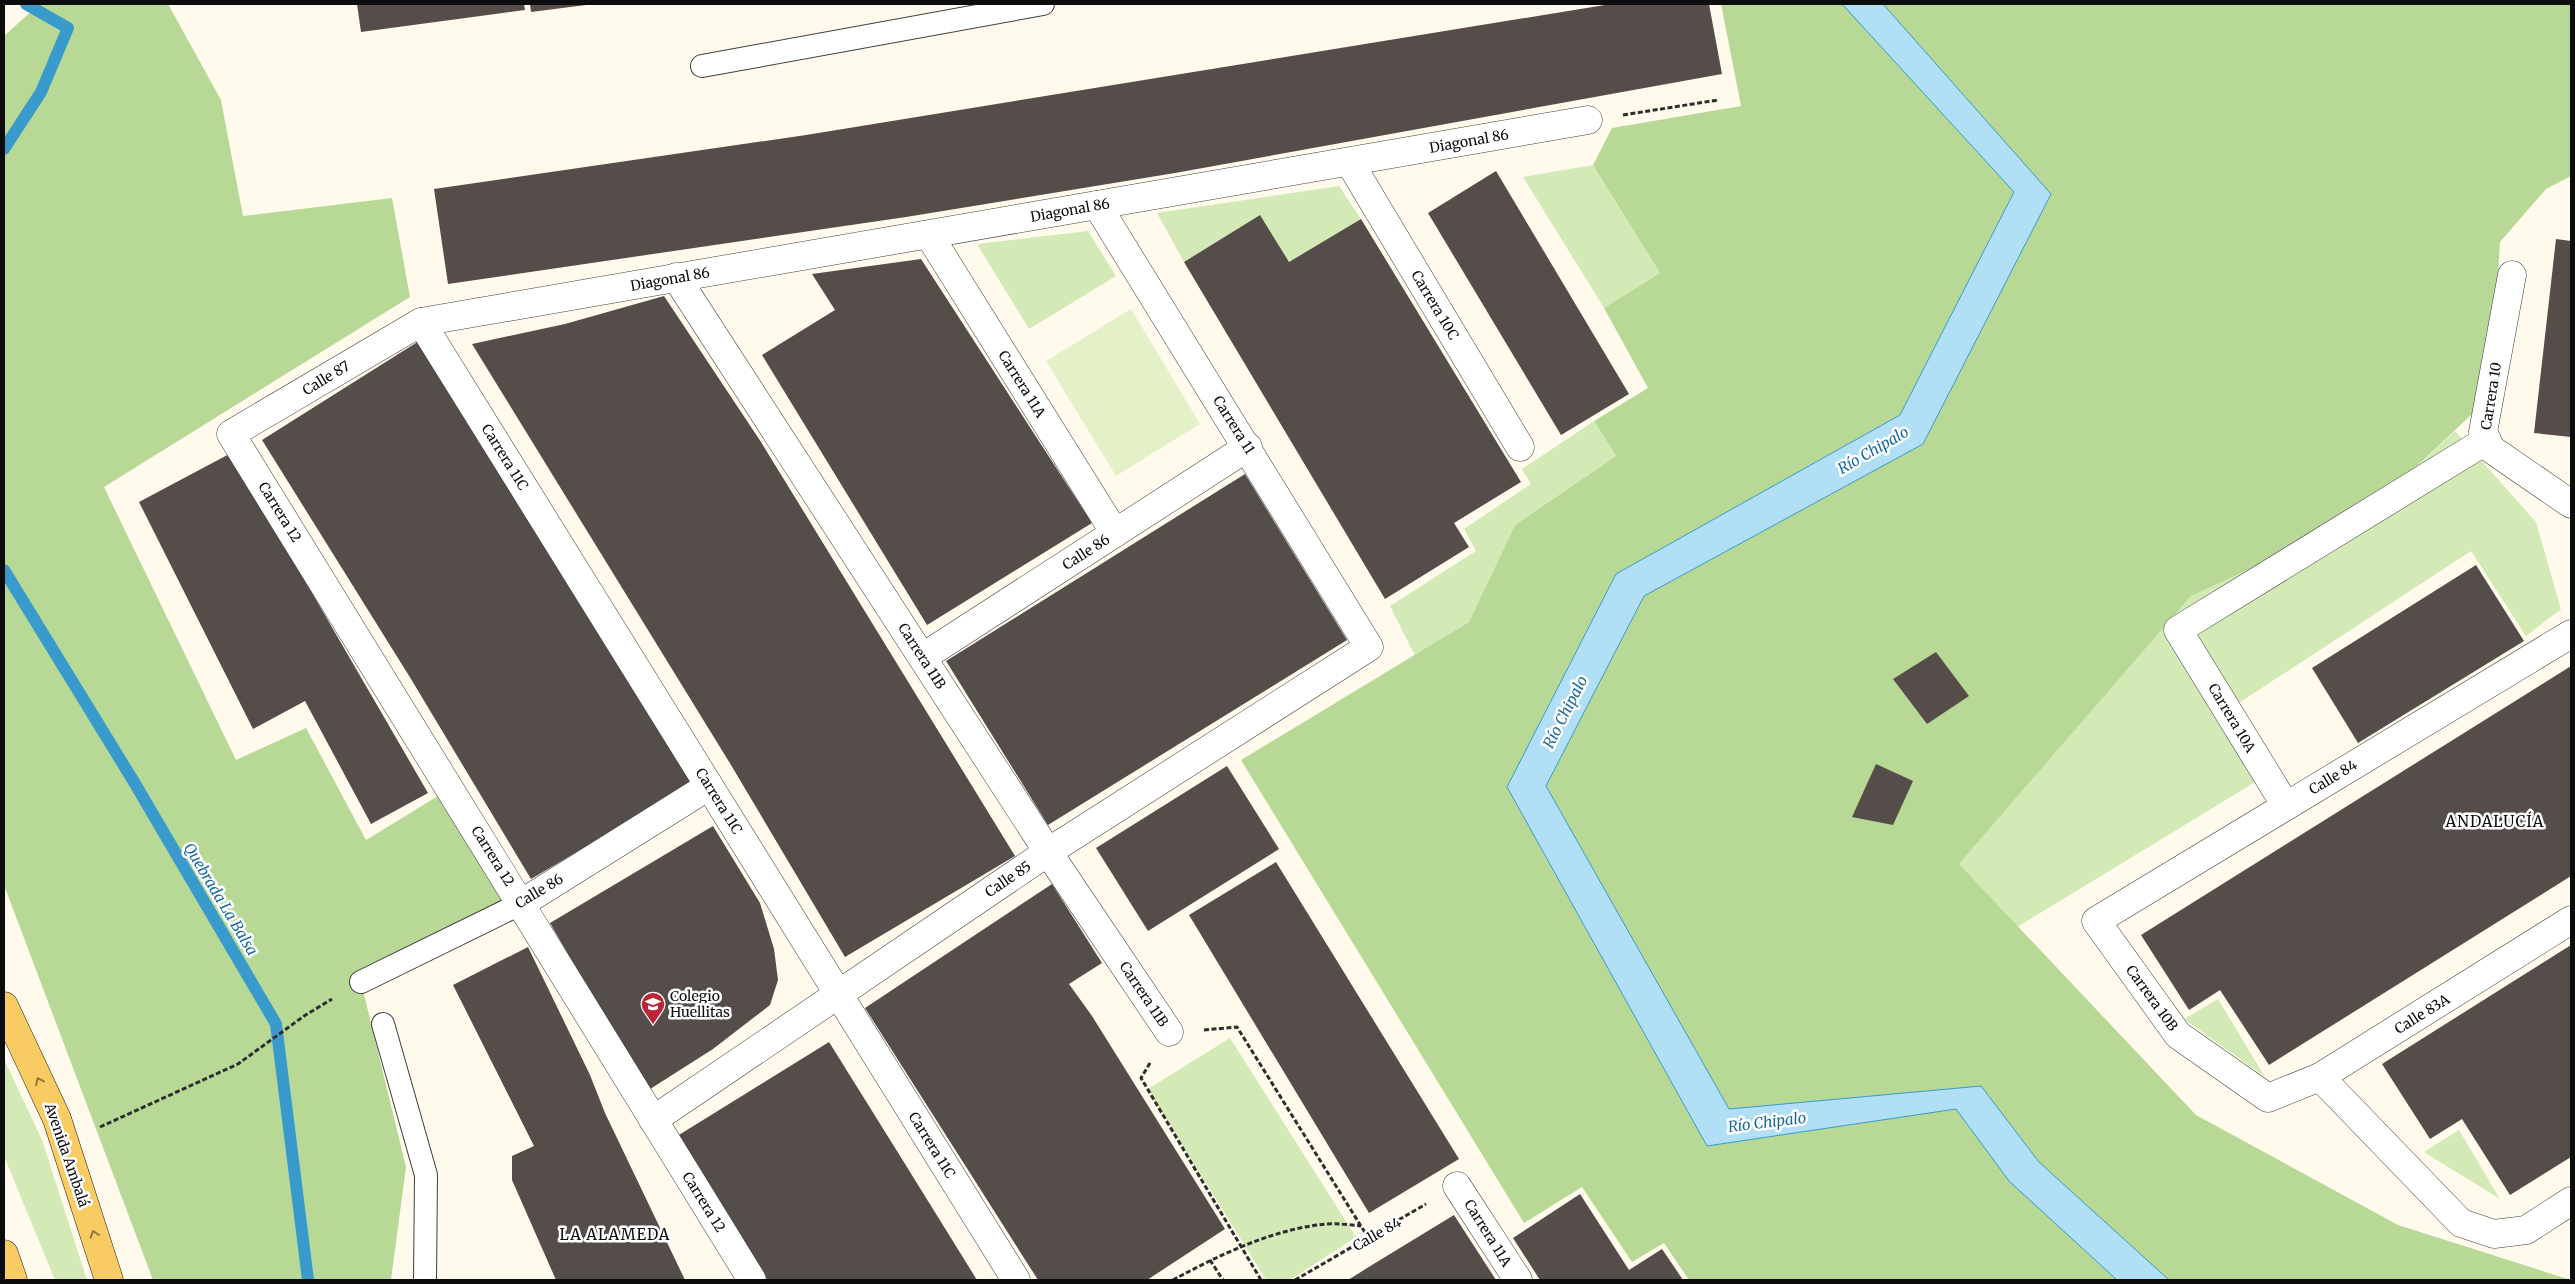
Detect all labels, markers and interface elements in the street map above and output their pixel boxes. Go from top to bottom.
street label: Diagonal 86 [1428,125,1510,157]
street label: Diagonal 86 [1029,194,1111,226]
street label: Diagonal 86 [629,263,711,295]
street label: Carrera 10C [1407,267,1463,343]
street label: Carrera 11A [994,347,1050,421]
street label: Calle 87 [299,357,353,399]
street label: Carrera 10 [2477,361,2505,431]
street label: Carrera 11 [1209,392,1259,458]
street label: Carrera 11C [478,421,532,493]
water label: Río Chipalo [1834,422,1912,478]
street label: Carrera 12 [254,478,306,546]
street label: Calle 86 [1059,530,1113,574]
street label: Carrera 11B [894,620,950,692]
water label: Río Chipalo [1539,673,1591,751]
street label: Carrera 10A [2204,680,2260,756]
street label: Calle 84 [2306,755,2361,798]
street label: Carrera 11C [692,765,746,837]
district label: ANDALUCÍA [2445,811,2544,831]
street label: Carrera 12 [467,822,519,890]
water label: Quebrada La Balsa [180,839,262,959]
street label: Calle 85 [981,857,1035,901]
street label: Calle 86 [512,870,566,912]
street label: Carrera 11B [1116,958,1172,1030]
street label: Carrera 10B [2122,962,2182,1034]
place label: Colegio Huellitas [670,987,730,1021]
street label: Calle 83A [2391,990,2453,1038]
school or university icon: Colegio Huellitas [640,991,666,1025]
one-way arrow [35,1077,46,1086]
street label: Avenida Ambalá [40,1100,93,1210]
water label: Río Chipalo [1727,1108,1807,1136]
street label: Carrera 11C [905,1109,959,1181]
street label: Carrera 12 [678,1168,730,1236]
street label: Carrera 11A [1460,1196,1516,1270]
street label: Calle 84 [1350,1213,1405,1255]
district label: LA ALAMEDA [560,1225,670,1244]
one-way arrow [90,1230,100,1238]

